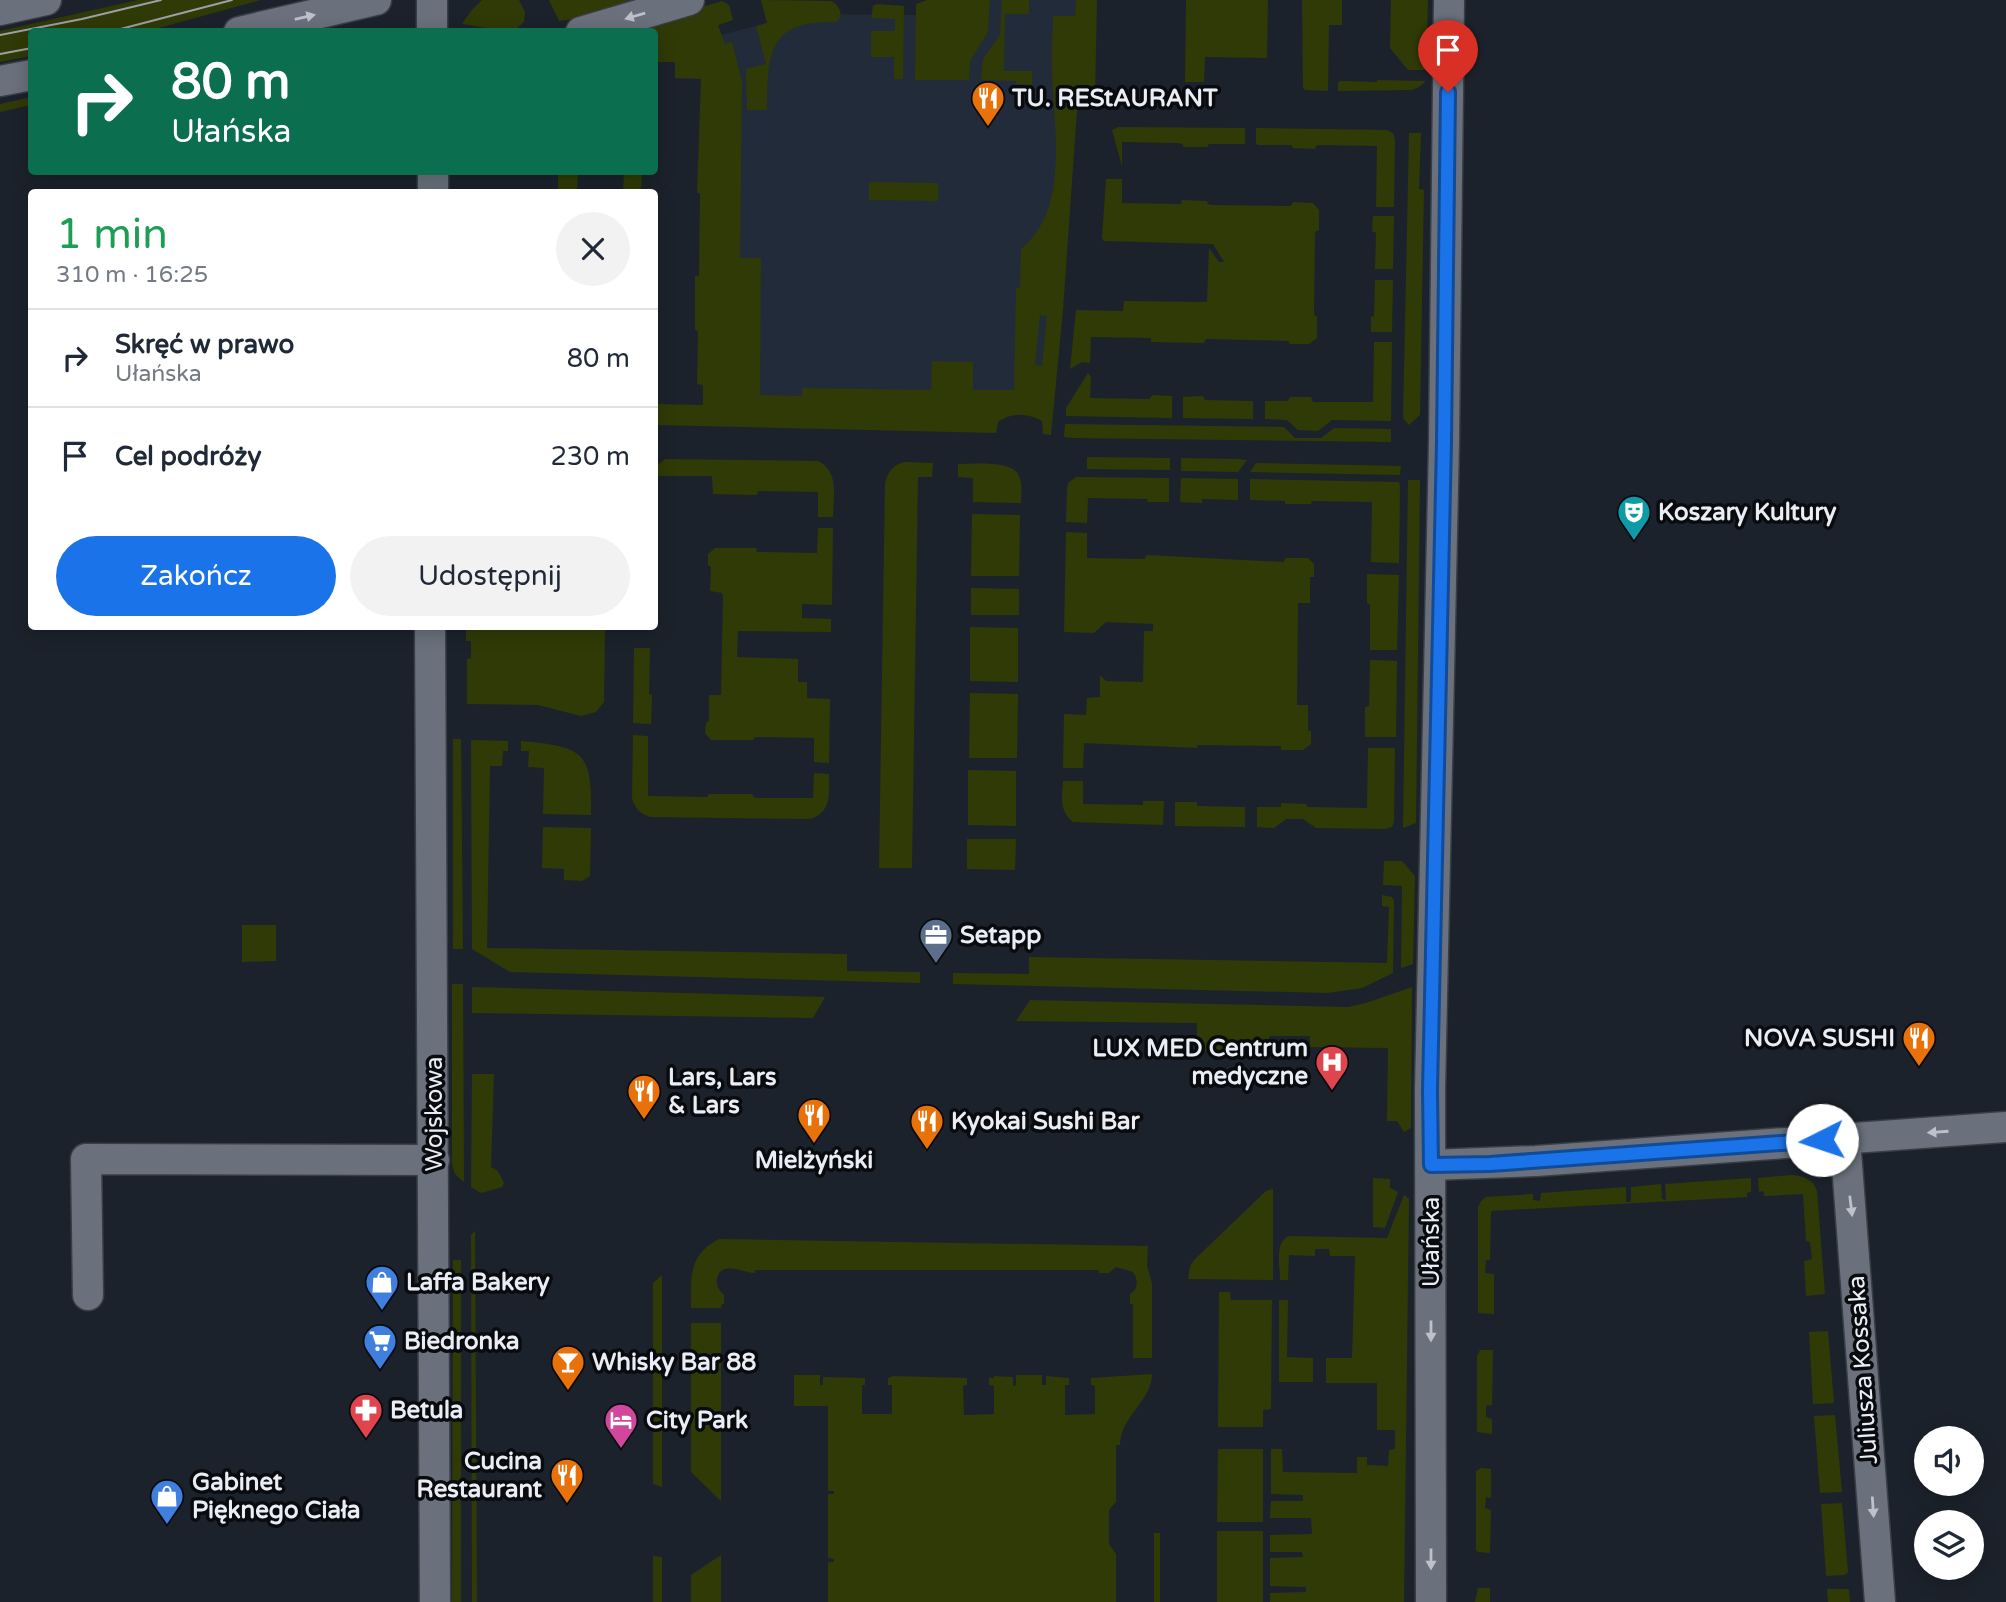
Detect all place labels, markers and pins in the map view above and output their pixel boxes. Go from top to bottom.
pin [1418,20,1478,92]
restaurant icon: TU. REStAURANT [969,79,1007,128]
place label: TU. REStAURANT [1011,84,1218,113]
theatre icon: Koszary Kultury [1615,493,1653,542]
place label: Koszary Kultury [1658,498,1837,527]
office icon: Setapp [917,916,955,965]
place label: Setapp [960,921,1041,950]
restaurant icon: NOVA SUSHI [1900,1019,1938,1068]
place label: NOVA SUSHI [1744,1024,1895,1053]
place label: LUX MED Centrum medyczne [1092,1034,1308,1091]
hospital icon: LUX MED Centrum medyczne [1313,1043,1351,1092]
place label: Lars, Lars & Lars [668,1063,777,1120]
restaurant icon: Lars, Lars & Lars [625,1072,663,1121]
restaurant icon: Mielżyński [795,1096,833,1145]
restaurant icon: Kyokai Sushi Bar [908,1102,946,1151]
place label: Kyokai Sushi Bar [951,1107,1141,1136]
place label: Mielżyński [755,1146,873,1175]
shop icon: Laffa Bakery [363,1263,401,1312]
place label: Laffa Bakery [406,1268,550,1297]
supermarket icon: Biedronka [361,1322,399,1371]
place label: Biedronka [404,1327,520,1356]
bar icon: Whisky Bar 88 [549,1343,587,1392]
place label: Whisky Bar 88 [592,1348,756,1377]
pharmacy icon: Betula [347,1391,385,1440]
place label: Betula [390,1396,463,1425]
hotel icon: City Park [602,1401,640,1450]
place label: City Park [646,1406,748,1435]
place label: Cucina Restaurant [417,1447,543,1504]
restaurant icon: Cucina Restaurant [548,1456,586,1505]
place label: Gabinet Pięknego Ciała [192,1468,361,1525]
shop icon: Gabinet Pięknego Ciała [148,1477,186,1526]

